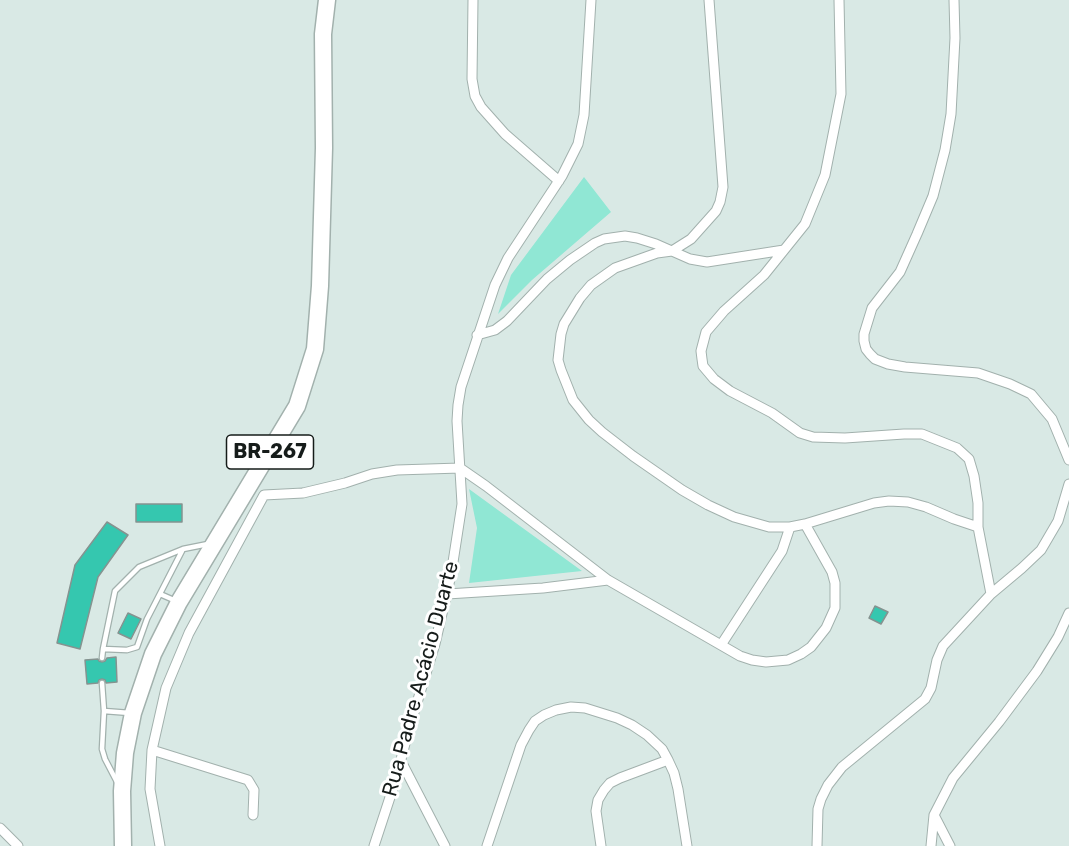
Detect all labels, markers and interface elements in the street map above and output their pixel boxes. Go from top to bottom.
road number: BR-267 [226,435,314,469]
street label: Rua Padre Acácio Duarte [377,558,465,800]

